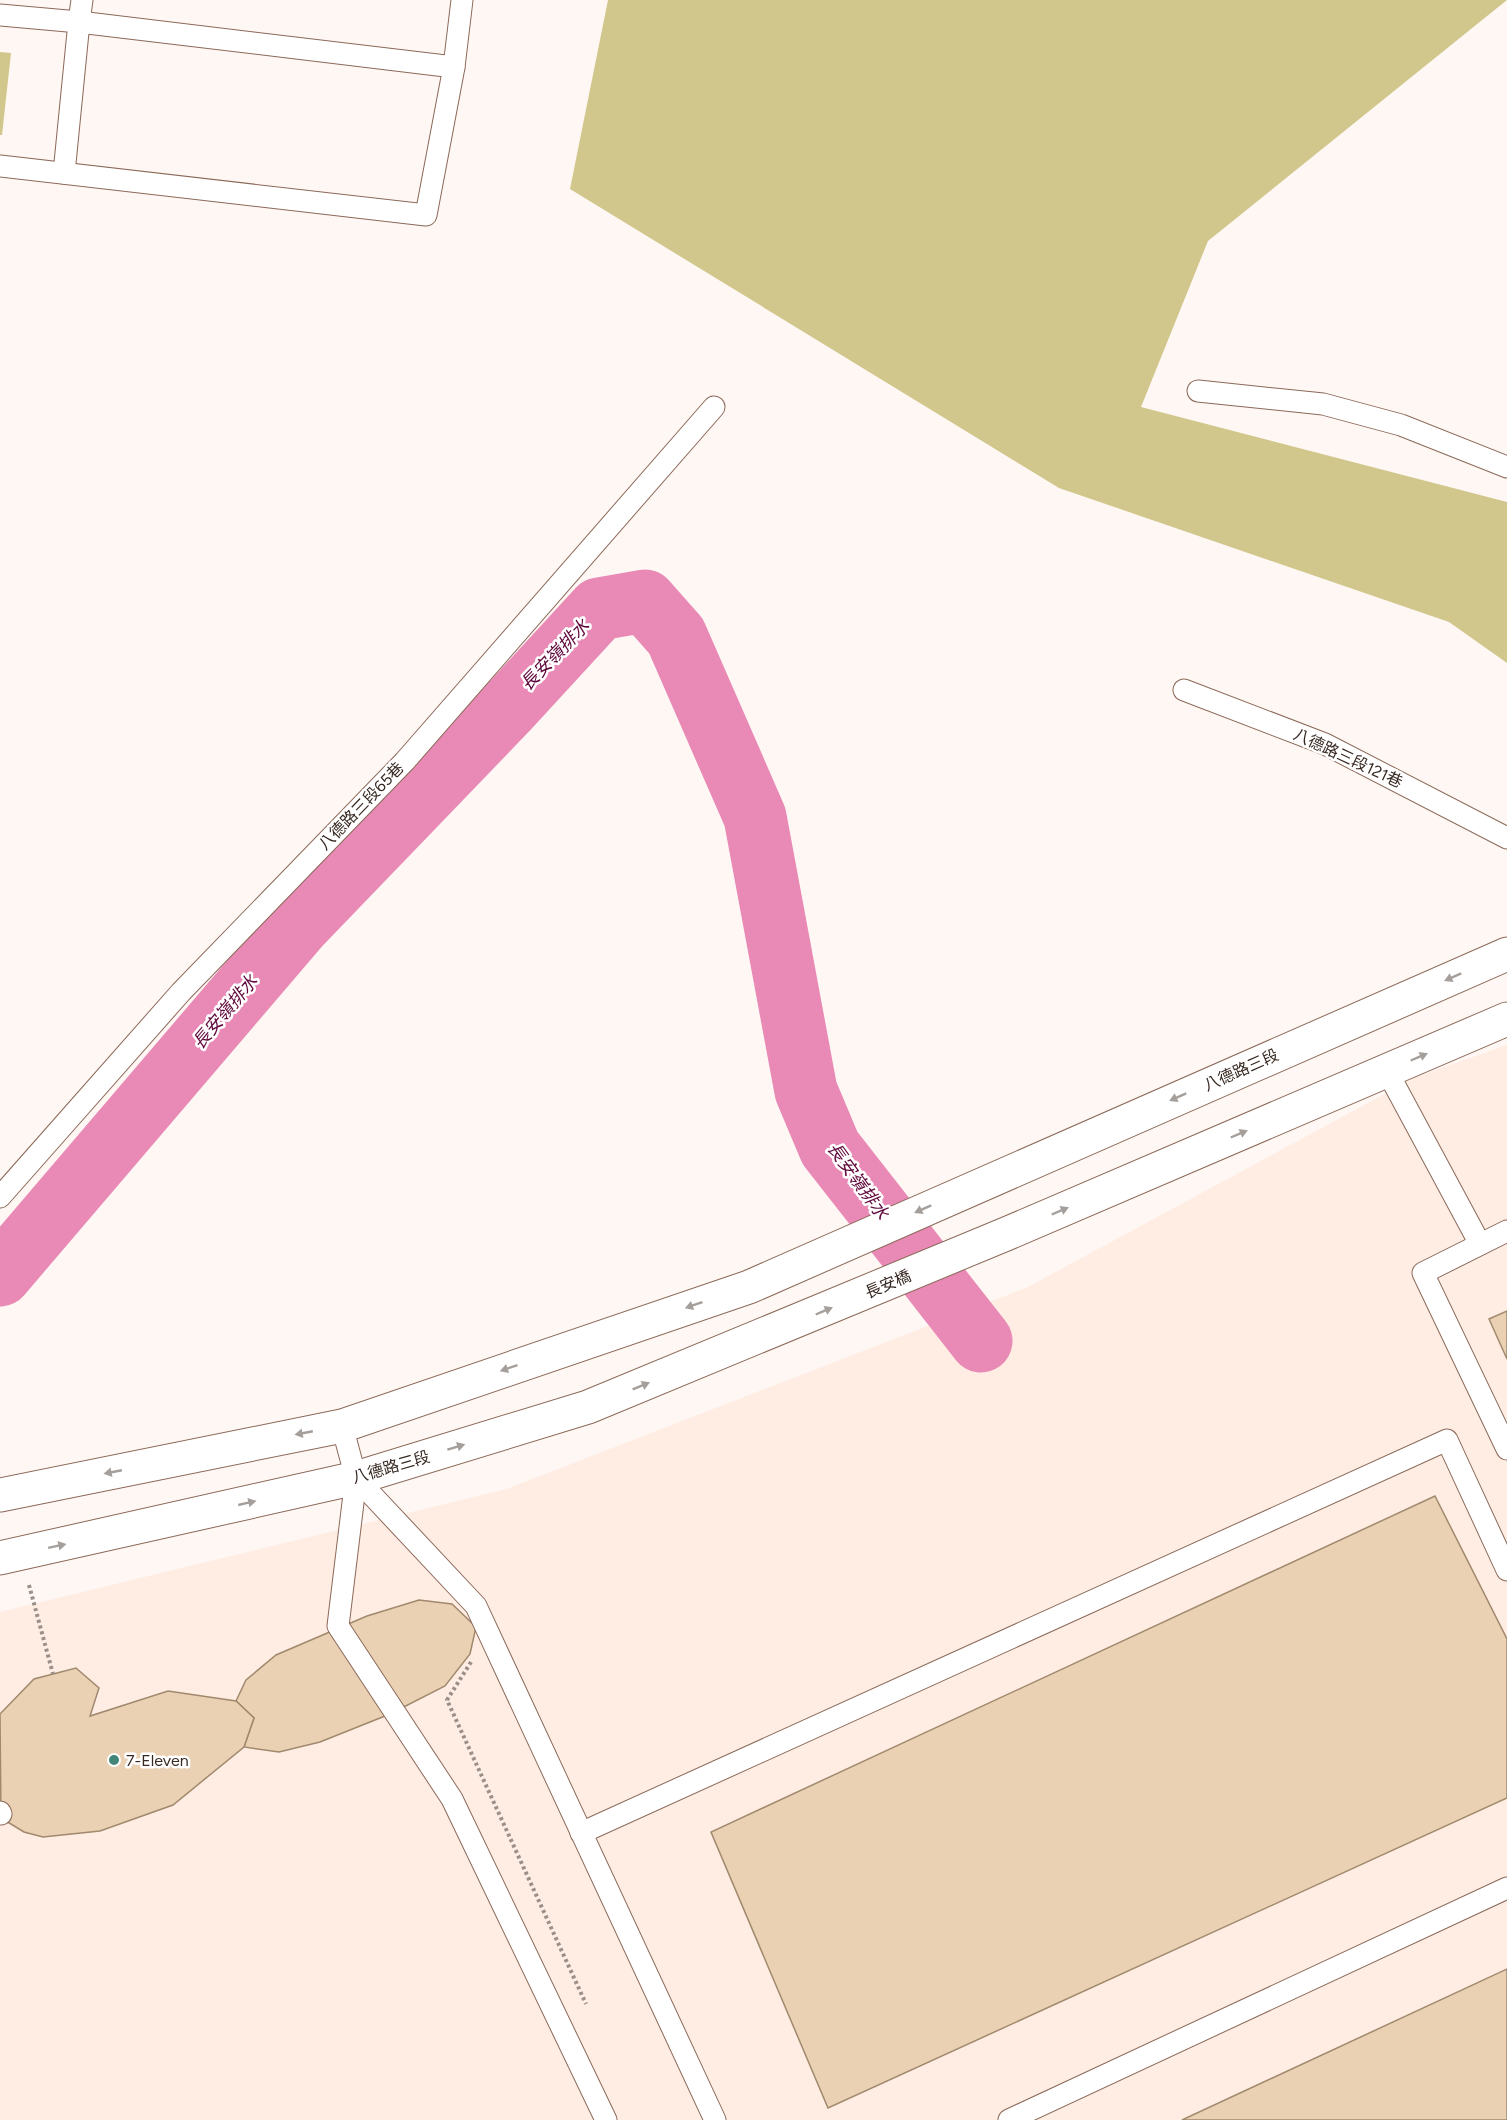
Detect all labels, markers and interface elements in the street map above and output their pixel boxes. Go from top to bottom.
water label: 長安嶺排水 [516,614,595,695]
street label: 八德路三段121巷 [1290,724,1406,792]
street label: 八德路三段65巷 [314,758,408,854]
water label: 長安嶺排水 [188,970,263,1054]
one-way arrow [1444,972,1462,982]
street label: 八德路三段 [1201,1045,1281,1095]
one-way arrow [1410,1052,1428,1062]
one-way arrow [1169,1092,1187,1102]
one-way arrow [1231,1129,1249,1139]
water label: 長安嶺排水 [823,1138,894,1225]
one-way arrow [913,1204,931,1214]
one-way arrow [1052,1206,1070,1216]
street label: 長安橋 [862,1266,914,1302]
one-way arrow [685,1301,703,1311]
one-way arrow [815,1306,833,1315]
one-way arrow [500,1364,518,1374]
one-way arrow [632,1381,650,1390]
one-way arrow [294,1429,313,1438]
one-way arrow [447,1442,465,1451]
street label: 八德路三段 [350,1447,432,1487]
one-way arrow [103,1468,122,1477]
one-way arrow [238,1498,257,1507]
one-way arrow [48,1541,66,1551]
place label: 7-Eleven [126,1751,189,1770]
marker: 7-Eleven [107,1753,121,1767]

